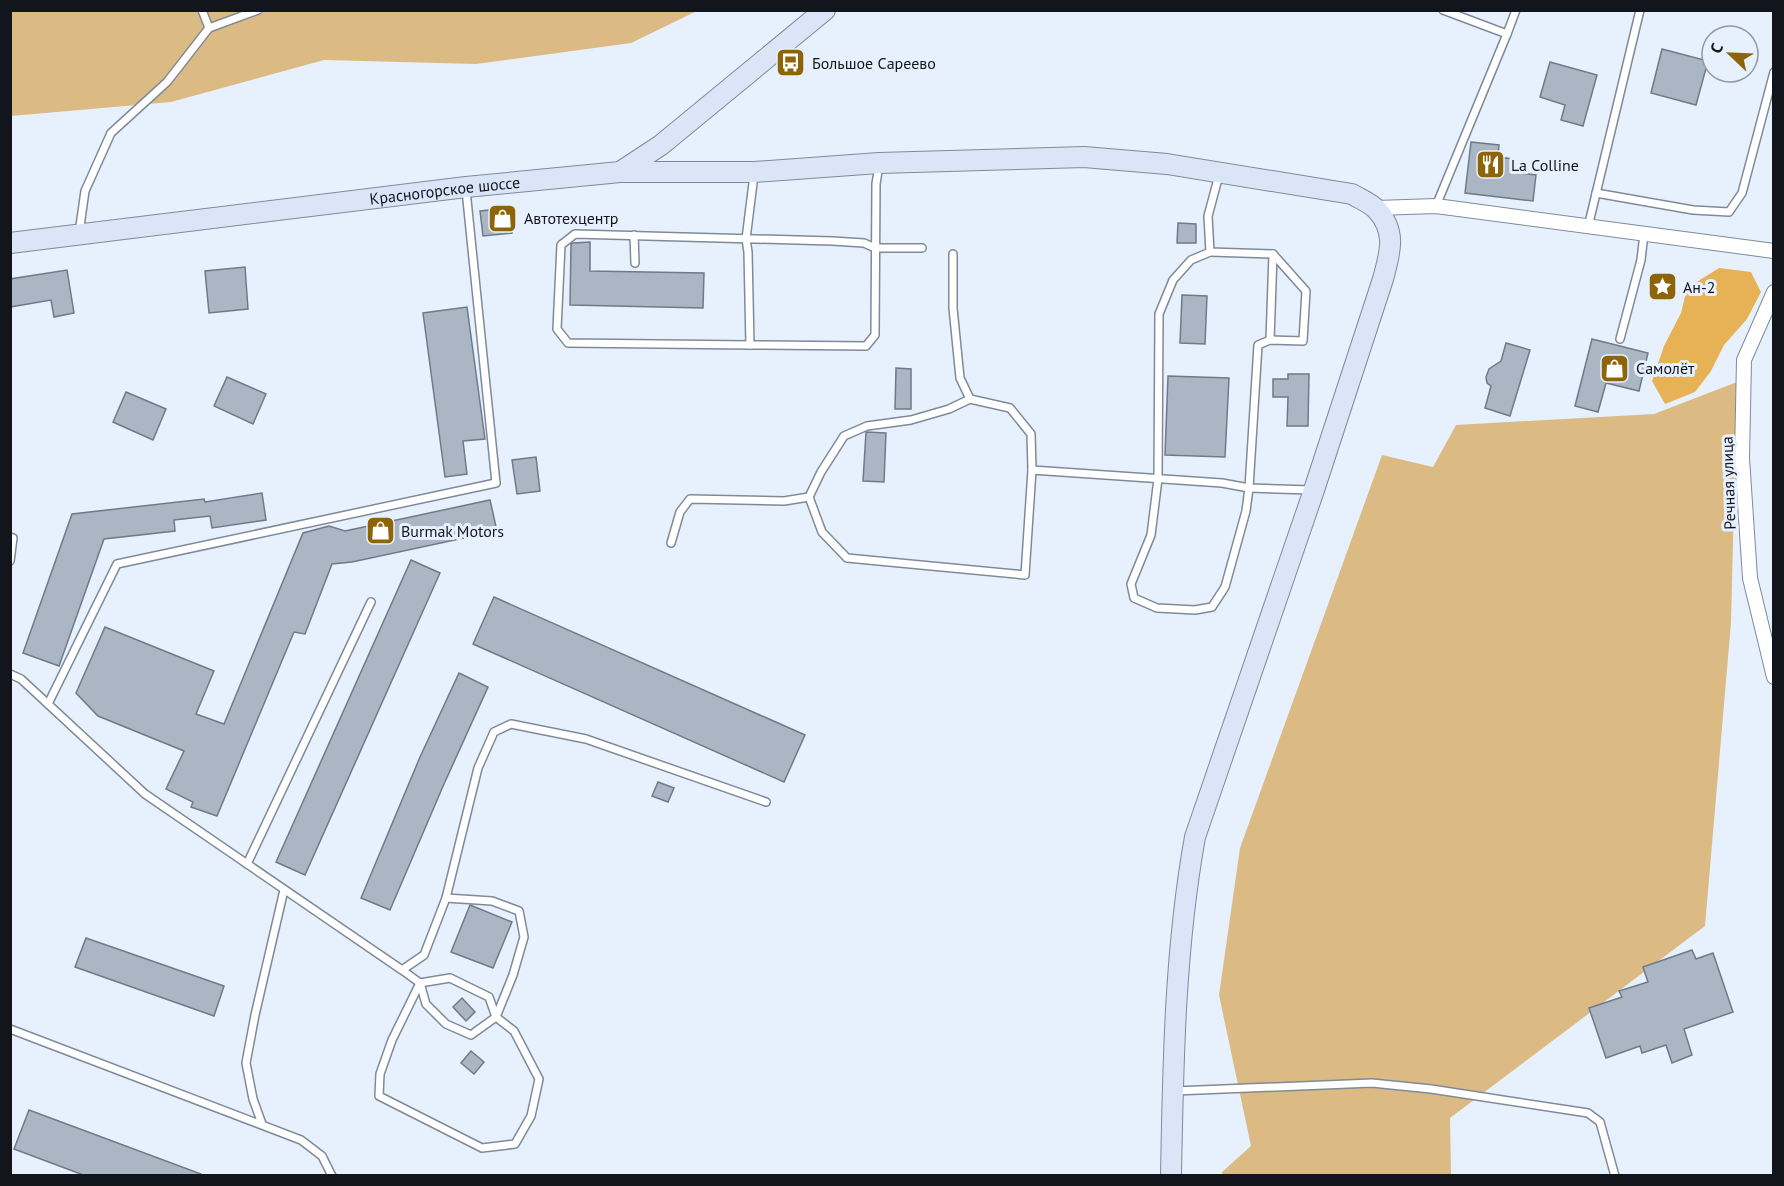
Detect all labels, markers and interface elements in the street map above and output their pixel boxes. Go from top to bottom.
north arrow [1700,24,1760,84]
text: С [1705,40,1727,56]
bus stop icon: Большое Сареево [775,47,807,79]
place label: Большое Сареево [812,53,936,73]
restaurant icon: La Colline [1474,149,1506,181]
place label: La Colline [1511,155,1579,175]
street label: Красногорское шоссе [368,172,521,209]
shop icon: Автотехцентр [487,202,519,234]
place label: Автотехцентр [524,208,618,228]
place icon: Ан-2 [1646,271,1678,303]
place label: Ан-2 [1683,277,1715,297]
shop icon: Самолёт [1599,352,1631,384]
place label: Самолёт [1636,358,1695,378]
street label: Речная улица [1716,436,1740,530]
shop icon: Burmak Motors [364,515,396,547]
place label: Burmak Motors [401,521,504,541]

